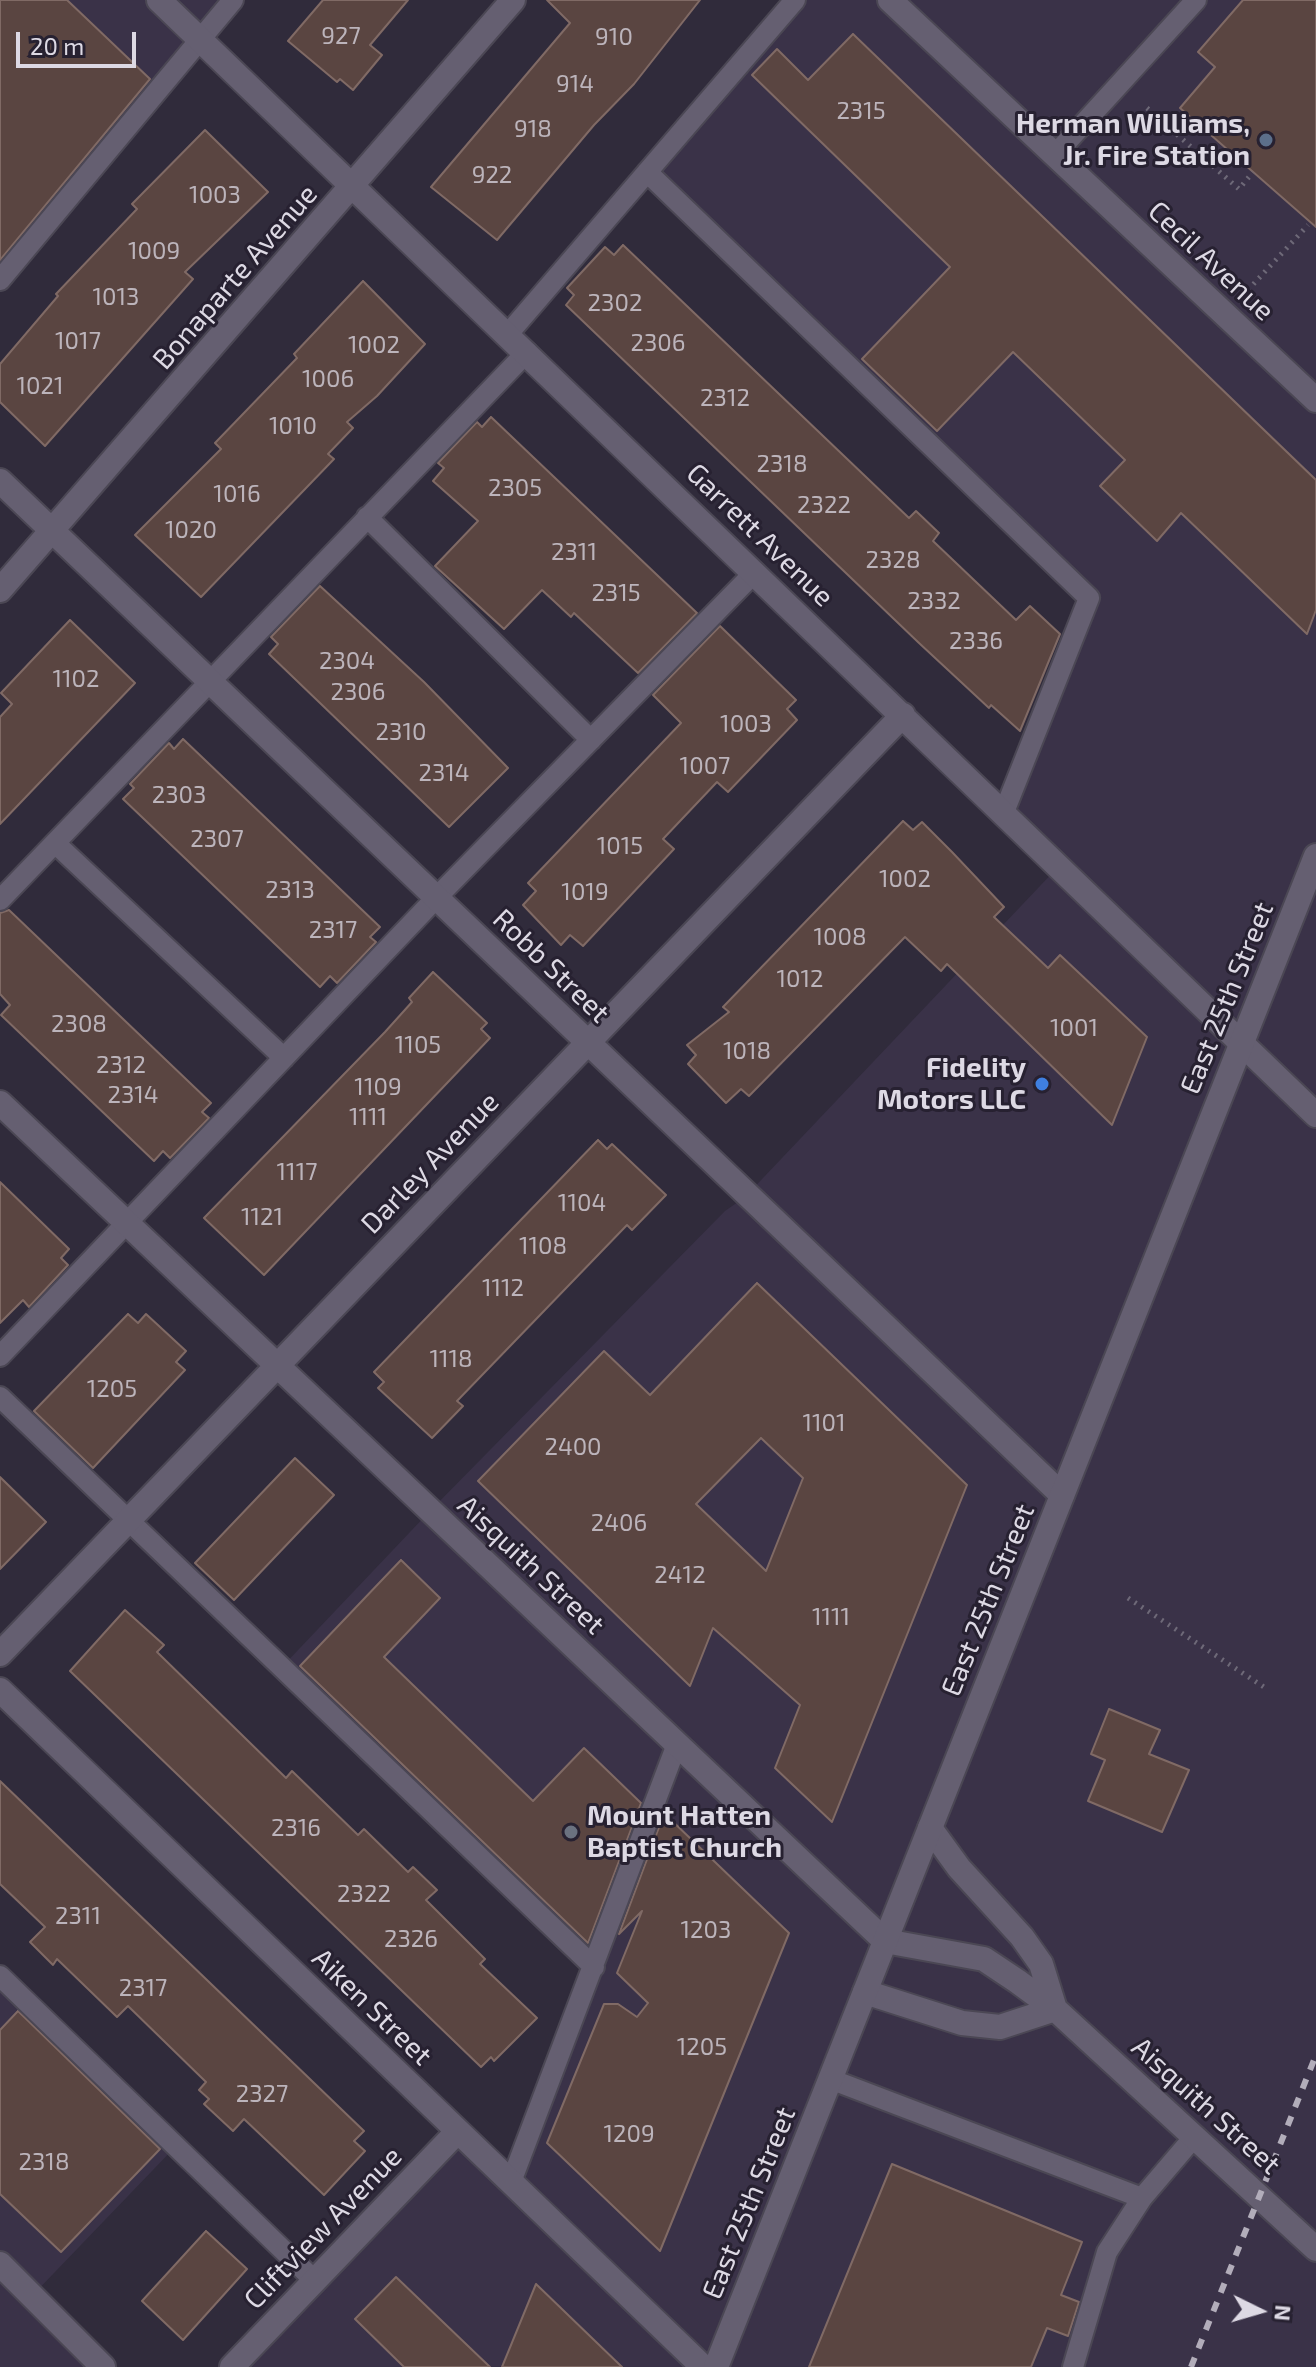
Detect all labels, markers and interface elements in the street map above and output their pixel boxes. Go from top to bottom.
scale bar [20,16,140,66]
house number: 927 [321,22,361,50]
house number: 910 [595,23,633,51]
text: 20 m [30,31,84,60]
house number: 914 [556,70,594,98]
house number: 2315 [836,97,886,125]
place label: Herman Williams, Jr. Fire Station [1016,107,1250,173]
house number: 918 [514,115,552,143]
marker: Herman Williams, Jr. Fire Station [1257,131,1275,149]
house number: 922 [472,161,512,189]
street label: Bonaparte Avenue [146,178,324,376]
house number: 1003 [189,181,241,209]
street label: Cecil Avenue [1141,194,1281,328]
house number: 1009 [128,237,180,265]
house number: 1013 [93,283,139,311]
house number: 2302 [588,289,642,317]
house number: 1017 [55,327,101,355]
house number: 2306 [630,329,686,357]
house number: 1002 [348,331,400,359]
house number: 1006 [302,365,354,393]
house number: 1021 [16,372,64,400]
house number: 2312 [700,384,750,412]
house number: 1010 [269,412,317,440]
house number: 2318 [757,450,807,478]
street label: Garrett Avenue [679,456,841,614]
house number: 2305 [488,474,542,502]
house number: 1016 [213,480,261,508]
house number: 2322 [797,491,851,519]
house number: 1020 [165,516,217,544]
house number: 2311 [551,538,597,566]
house number: 2328 [866,546,920,574]
house number: 2315 [591,579,641,607]
house number: 2332 [907,587,961,615]
house number: 2336 [949,627,1003,655]
house number: 2304 [319,647,375,675]
house number: 1102 [52,665,100,693]
house number: 2306 [330,678,386,706]
house number: 1003 [720,710,772,738]
house number: 2310 [376,718,426,746]
house number: 1007 [680,752,730,780]
house number: 2314 [418,759,470,787]
house number: 2303 [152,781,206,809]
house number: 2307 [190,825,244,853]
house number: 1015 [597,832,643,860]
house number: 1002 [879,865,931,893]
house number: 2313 [265,876,315,904]
house number: 1019 [561,878,609,906]
street label: East 25th Street [1173,897,1281,1099]
street label: Robb Street [486,902,616,1030]
house number: 2317 [309,916,357,944]
house number: 1008 [813,923,867,951]
house number: 1012 [776,965,824,993]
house number: 2308 [51,1010,107,1038]
house number: 1001 [1050,1014,1098,1042]
house number: 1105 [395,1031,441,1059]
house number: 1018 [723,1037,771,1065]
house number: 2312 [96,1051,146,1079]
place label: Fidelity Motors LLC [877,1051,1026,1117]
house number: 1109 [354,1073,402,1101]
marker: Fidelity Motors LLC [1033,1075,1051,1093]
house number: 2314 [107,1081,159,1109]
street label: Darley Avenue [354,1085,506,1241]
house number: 1111 [349,1103,387,1131]
house number: 1117 [277,1158,317,1186]
house number: 1104 [558,1189,606,1217]
house number: 1121 [241,1203,283,1231]
house number: 1108 [519,1232,567,1260]
house number: 1112 [482,1274,524,1302]
house number: 1118 [429,1345,473,1373]
house number: 1205 [87,1375,137,1403]
house number: 1101 [802,1409,846,1437]
house number: 2400 [544,1433,602,1461]
street label: Aisquith Street [451,1488,611,1642]
street label: East 25th Street [934,1499,1042,1701]
house number: 2406 [591,1509,647,1537]
house number: 2412 [654,1561,706,1589]
house number: 1111 [812,1603,850,1631]
place label: Mount Hatten Baptist Church [587,1799,782,1865]
house number: 2316 [271,1814,321,1842]
marker: Mount Hatten Baptist Church [562,1823,580,1841]
house number: 2322 [337,1880,391,1908]
house number: 2311 [55,1902,101,1930]
house number: 1203 [681,1916,731,1944]
house number: 2326 [384,1925,438,1953]
street label: Aiken Street [305,1942,439,2072]
house number: 2317 [119,1974,167,2002]
street label: Aisquith Street [1125,2030,1287,2182]
house number: 1205 [677,2033,727,2061]
house number: 2327 [236,2080,288,2108]
street label: East 25th Street [695,2102,803,2304]
house number: 1209 [603,2120,655,2148]
street label: Cliftview Avenue [237,2140,409,2316]
house number: 2318 [19,2148,69,2176]
north arrow [1220,2271,1300,2351]
text: N [1270,2304,1298,2322]

